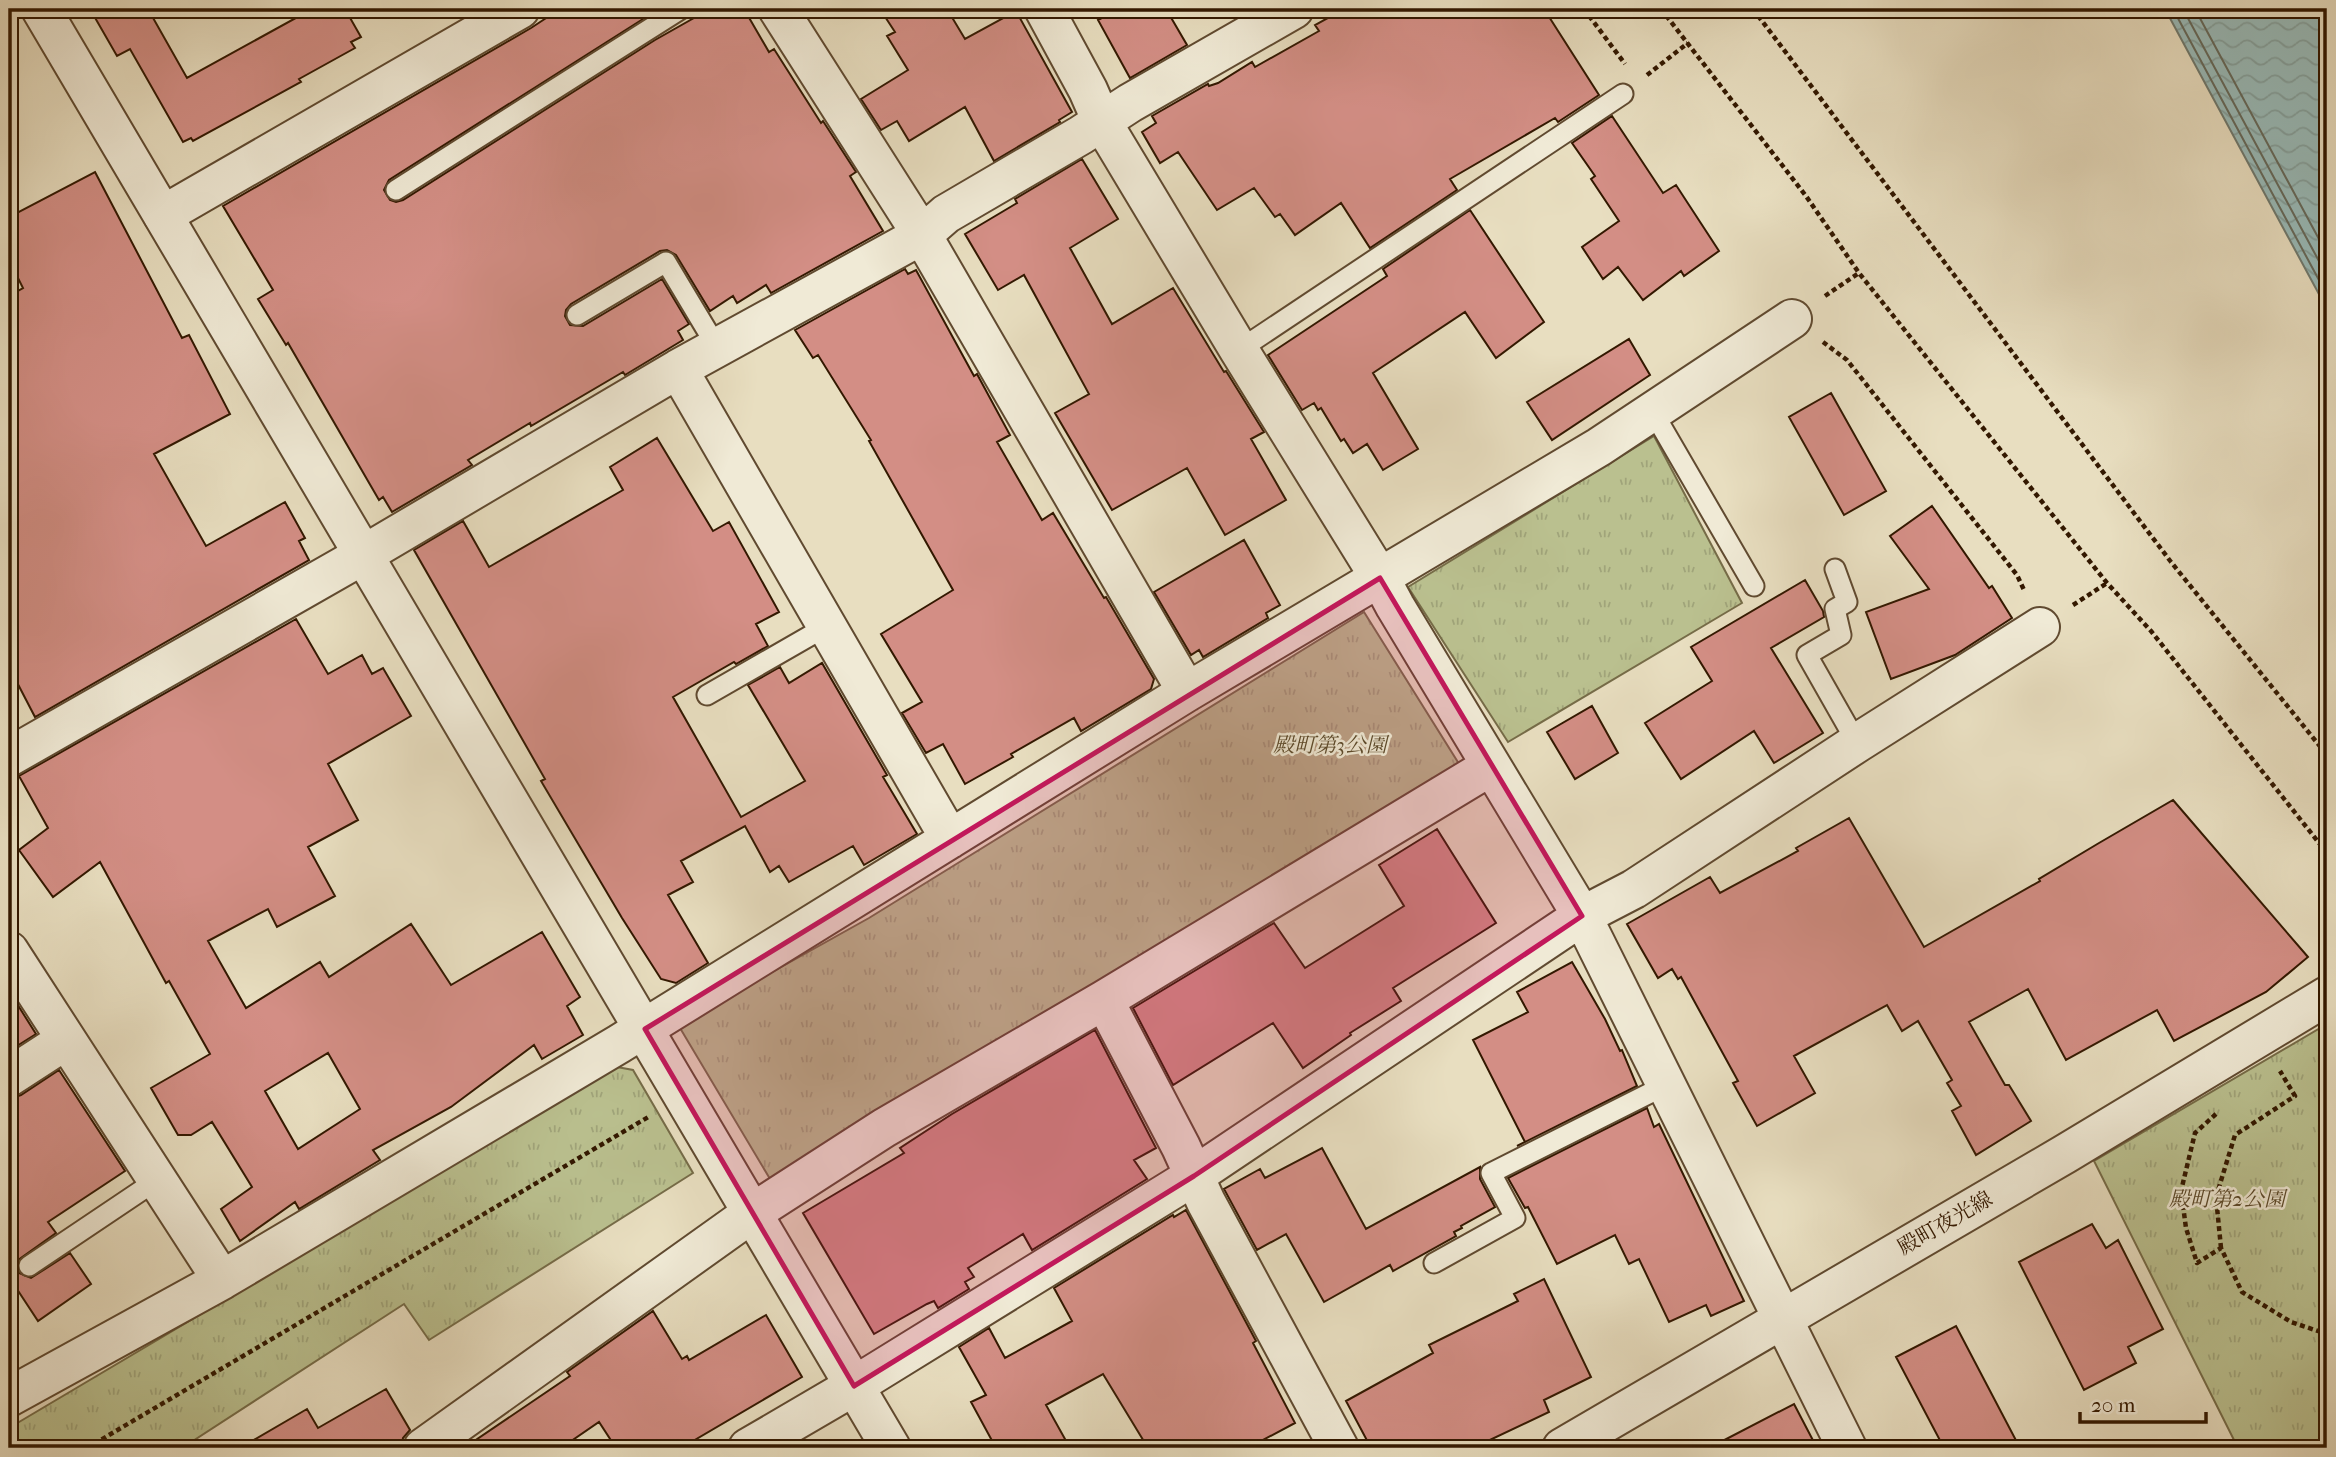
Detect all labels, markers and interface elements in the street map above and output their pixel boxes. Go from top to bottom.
park label: 殿町第3公園 [1273,733,1390,757]
street label: 殿町夜光線 [1894,1186,1996,1260]
park label: 殿町第2公園 [2169,1187,2288,1211]
scale bar [2080,1380,2206,1424]
text: 20 m [2091,1393,2136,1417]

